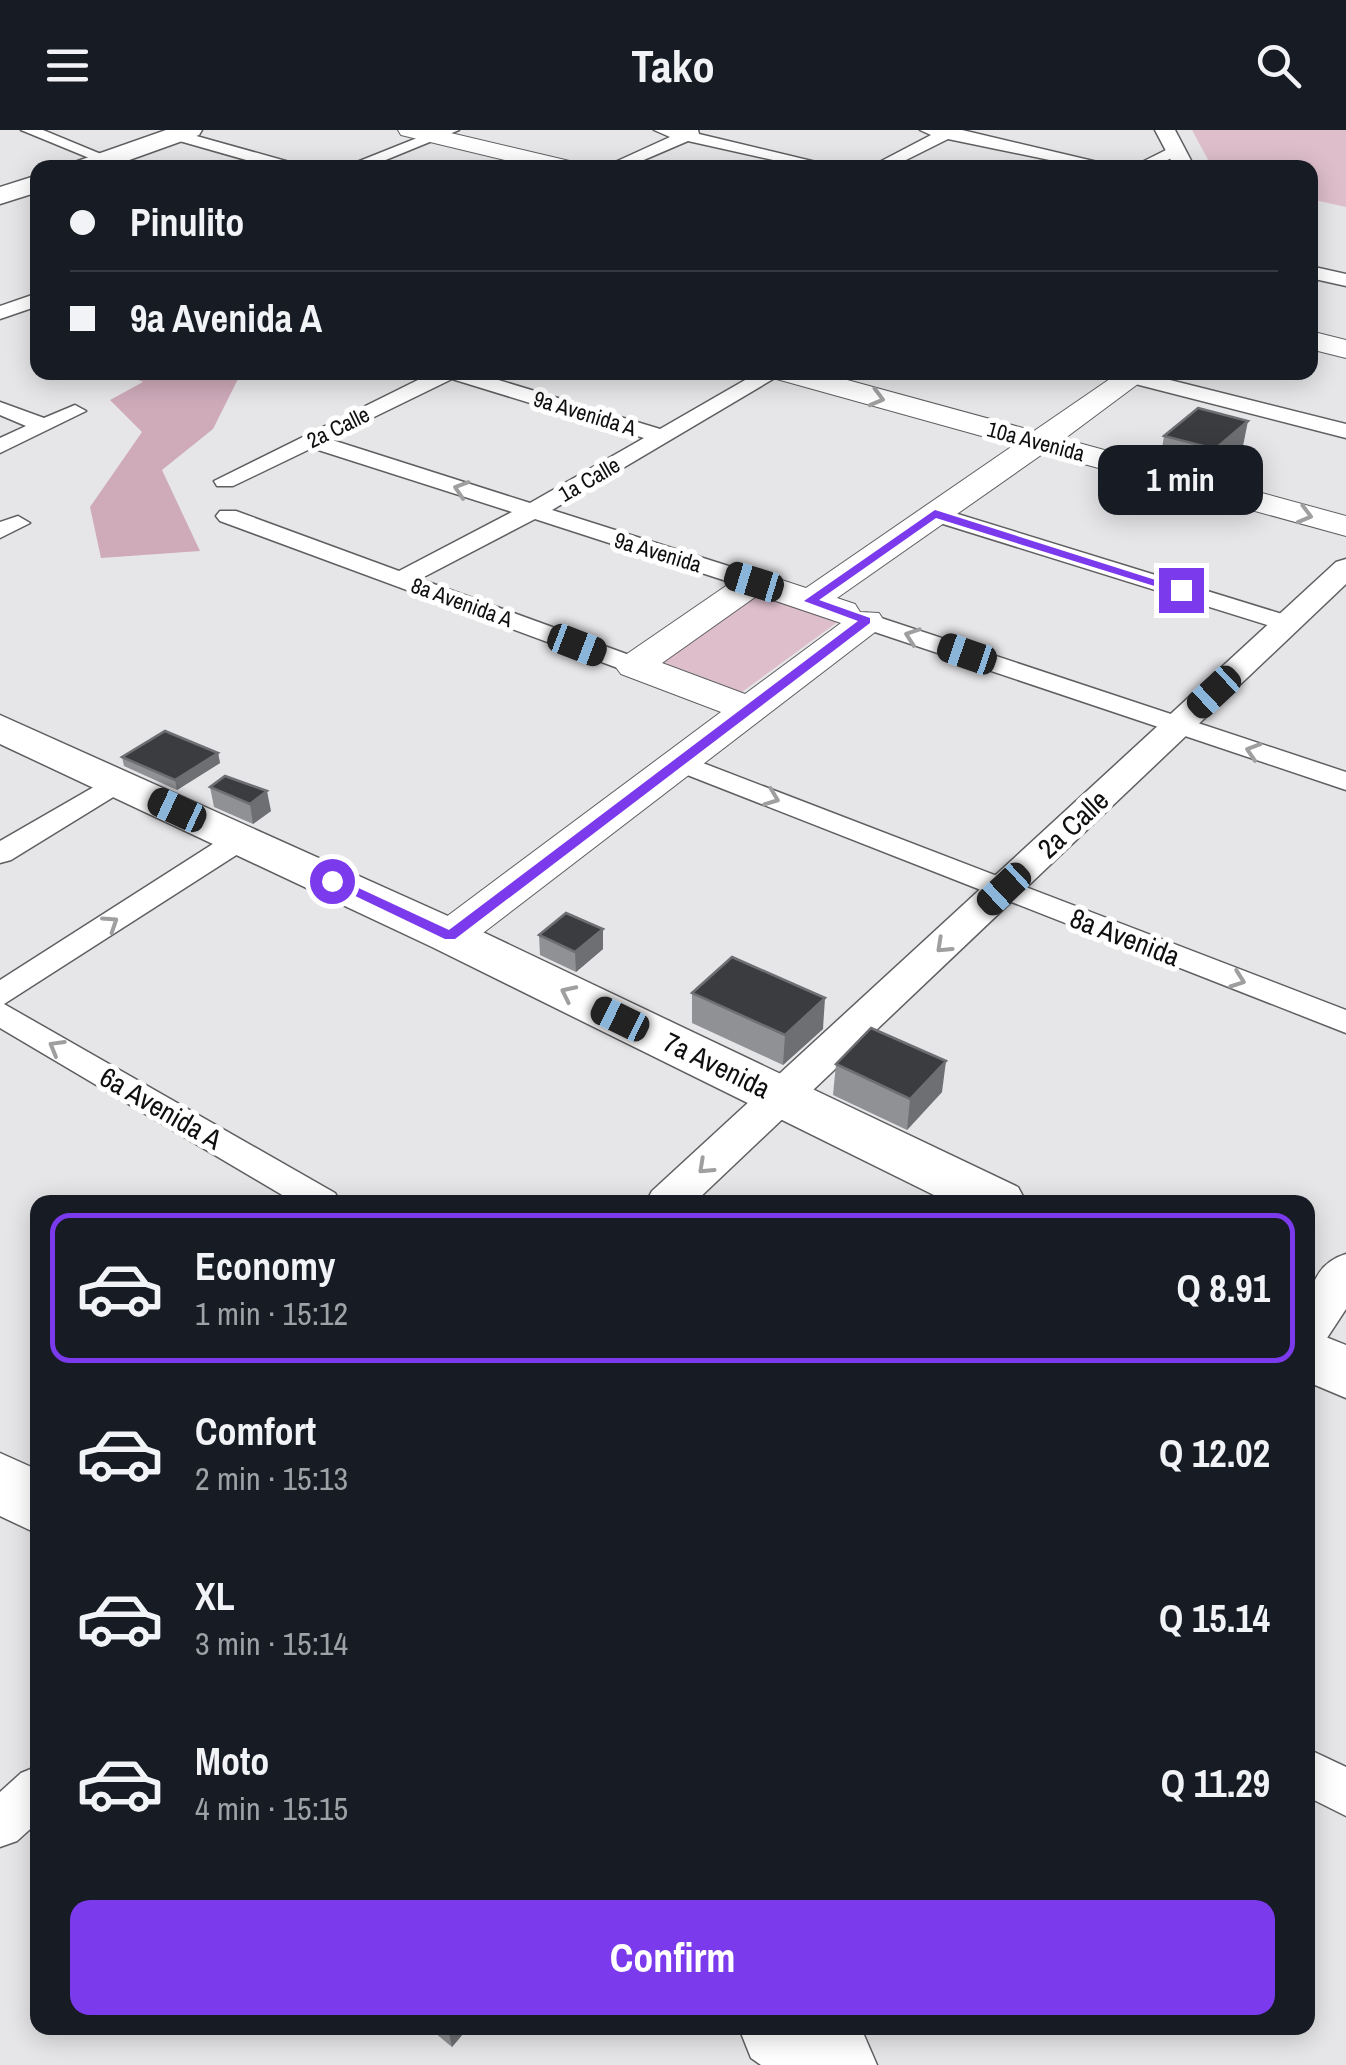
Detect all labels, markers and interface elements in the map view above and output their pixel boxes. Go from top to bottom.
text: Tako [631,35,715,96]
icon: menu [40,38,95,93]
icon: search [1251,38,1306,93]
text: Pinulito [130,197,244,248]
text: 9a Avenida A [130,293,322,344]
street label: 9a Avenida A [530,383,641,443]
one-way arrow [868,386,885,407]
street label: 2a Calle [302,399,374,455]
street label: 10a Avenida [984,414,1088,468]
callout: 1 min [1098,445,1264,515]
street label: 1a Calle [553,449,625,509]
text: 1 min [1146,458,1215,501]
one-way arrow [453,481,470,501]
one-way arrow [1296,503,1313,524]
street label: 9a Avenida [611,525,705,579]
car [721,559,787,605]
route end [1159,568,1204,613]
street label: 8a Avenida A [407,570,518,635]
car [544,620,610,670]
one-way arrow [905,627,922,648]
car [934,630,1000,678]
car [1182,661,1246,723]
one-way arrow [1246,742,1263,762]
street label: 2a Calle [1029,781,1117,867]
car [143,784,211,836]
one-way arrow [763,787,780,807]
car [972,858,1036,920]
route start [310,859,355,904]
street label: 8a Avenida [1065,899,1185,975]
one-way arrow [101,917,119,936]
one-way arrow [936,934,955,952]
one-way arrow [1229,968,1246,989]
one-way arrow [560,986,578,1006]
car [586,992,654,1046]
street label: 7a Avenida [657,1023,777,1107]
one-way arrow [49,1040,67,1059]
street label: 6a Avenida A [93,1058,230,1159]
one-way arrow [699,1155,717,1173]
text: Economy [195,1241,335,1292]
icon: car [75,1243,165,1333]
text: Q 8.91 [1176,1263,1270,1314]
text: 1 min · 15:12 [195,1292,348,1335]
text: Comfort [195,1406,316,1457]
icon: car [75,1408,165,1498]
text: Q 12.02 [1159,1428,1270,1479]
text: 2 min · 15:13 [195,1457,348,1500]
text: XL [195,1571,235,1622]
icon: car [75,1573,165,1663]
text: Q 15.14 [1159,1593,1270,1644]
text: 3 min · 15:14 [195,1622,348,1665]
text: Moto [195,1736,269,1787]
icon: car [75,1738,165,1828]
text: Q 11.29 [1161,1758,1270,1809]
text: 4 min · 15:15 [195,1787,348,1830]
button: Confirm [70,1900,1275,2015]

